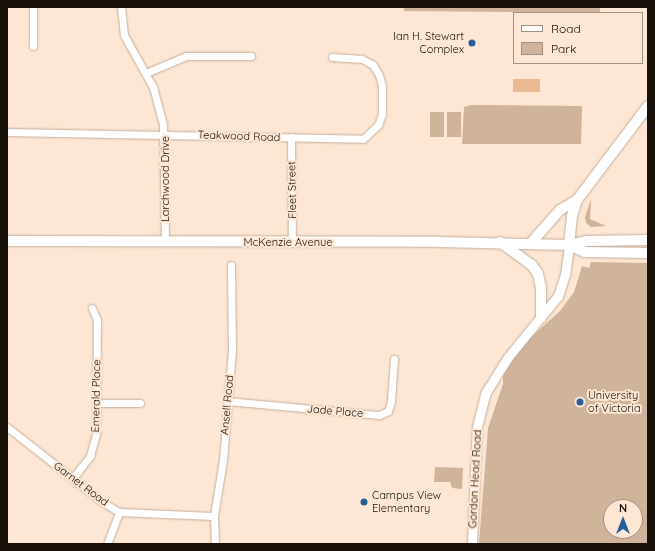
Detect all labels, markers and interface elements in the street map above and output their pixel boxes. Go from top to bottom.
legend [513,12,643,64]
text: Road [551,21,581,36]
place label: Ian H. Stewart Complex [393,30,464,56]
marker: Ian H. Stewart Complex [467,38,477,48]
text: Park [551,41,576,56]
street label: Teakwood Road [197,128,281,144]
street label: Larchwood Drive [158,136,172,222]
street label: Fleet Street [285,161,299,219]
street label: McKenzie Avenue [243,235,333,249]
street label: Emerald Place [89,359,103,433]
street label: Ansell Road [218,374,236,436]
place label: University of Victoria [588,389,641,415]
marker: University of Victoria [575,397,585,407]
street label: Jade Place [306,402,364,420]
street label: Gordon Head Road [466,429,484,529]
street label: Garnet Road [51,459,111,509]
place label: Campus View Elementary [372,489,441,515]
marker: Campus View Elementary [359,497,369,507]
north arrow [603,499,643,539]
text: N [619,501,627,515]

